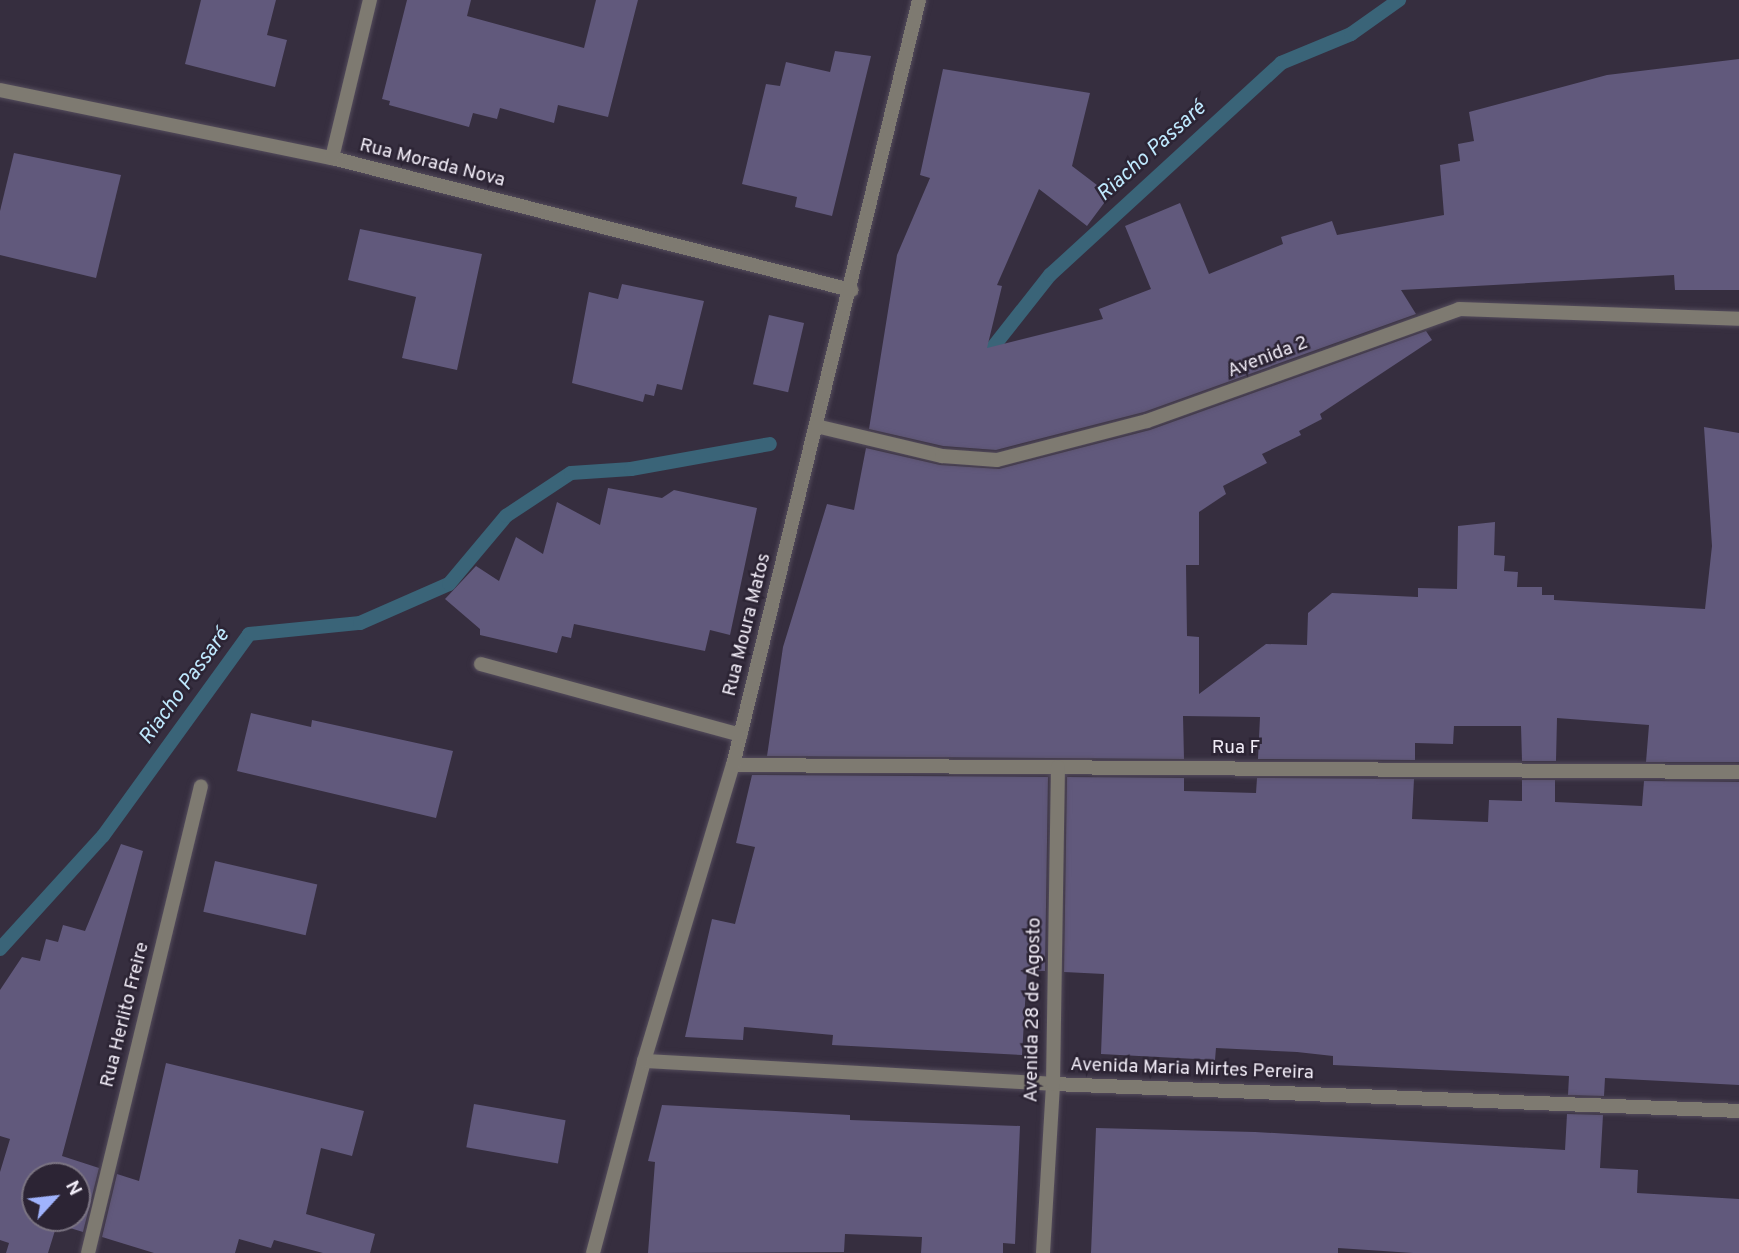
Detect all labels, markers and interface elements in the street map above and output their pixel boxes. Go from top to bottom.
water label: Riacho Passaré [1092,97,1212,207]
street label: Rua Morada Nova [357,135,507,193]
street label: Avenida 2 [1225,332,1311,384]
street label: Rua Moura Matos [719,551,777,699]
water label: Riacho Passaré [134,624,236,750]
street label: Rua F [1212,738,1260,760]
street label: Avenida 28 de Agosto [1021,917,1047,1103]
street label: Rua Herlito Freire [97,940,155,1090]
street label: Avenida Maria Mirtes Pereira [1070,1054,1314,1086]
north arrow [21,1162,91,1232]
text: N [59,1177,87,1200]

